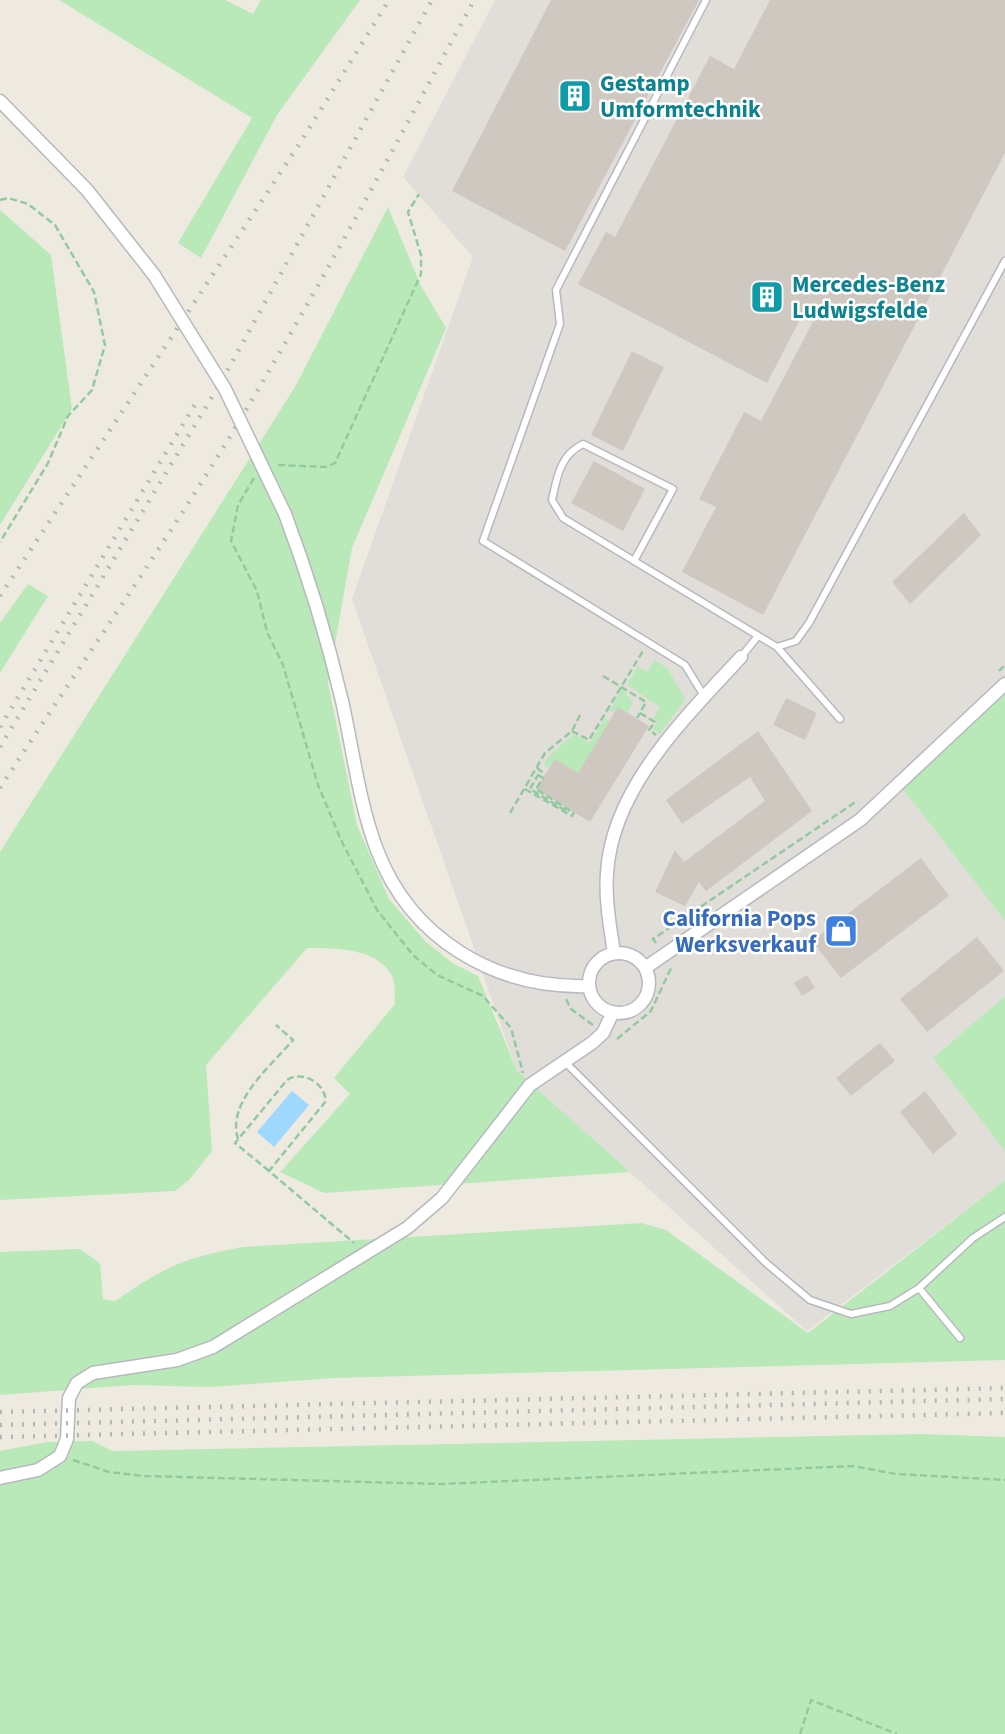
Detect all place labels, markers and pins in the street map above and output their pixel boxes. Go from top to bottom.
place label: Gestamp Umformtechnik [600,67,761,126]
building icon: Gestamp Umformtechnik [556,77,594,115]
place label: Mercedes-Benz Ludwigsfelde [792,268,946,327]
building icon: Mercedes-Benz Ludwigsfelde [748,278,786,316]
place label: California Pops Werksverkauf [663,902,817,961]
shop icon: California Pops Werksverkauf [822,912,860,950]

